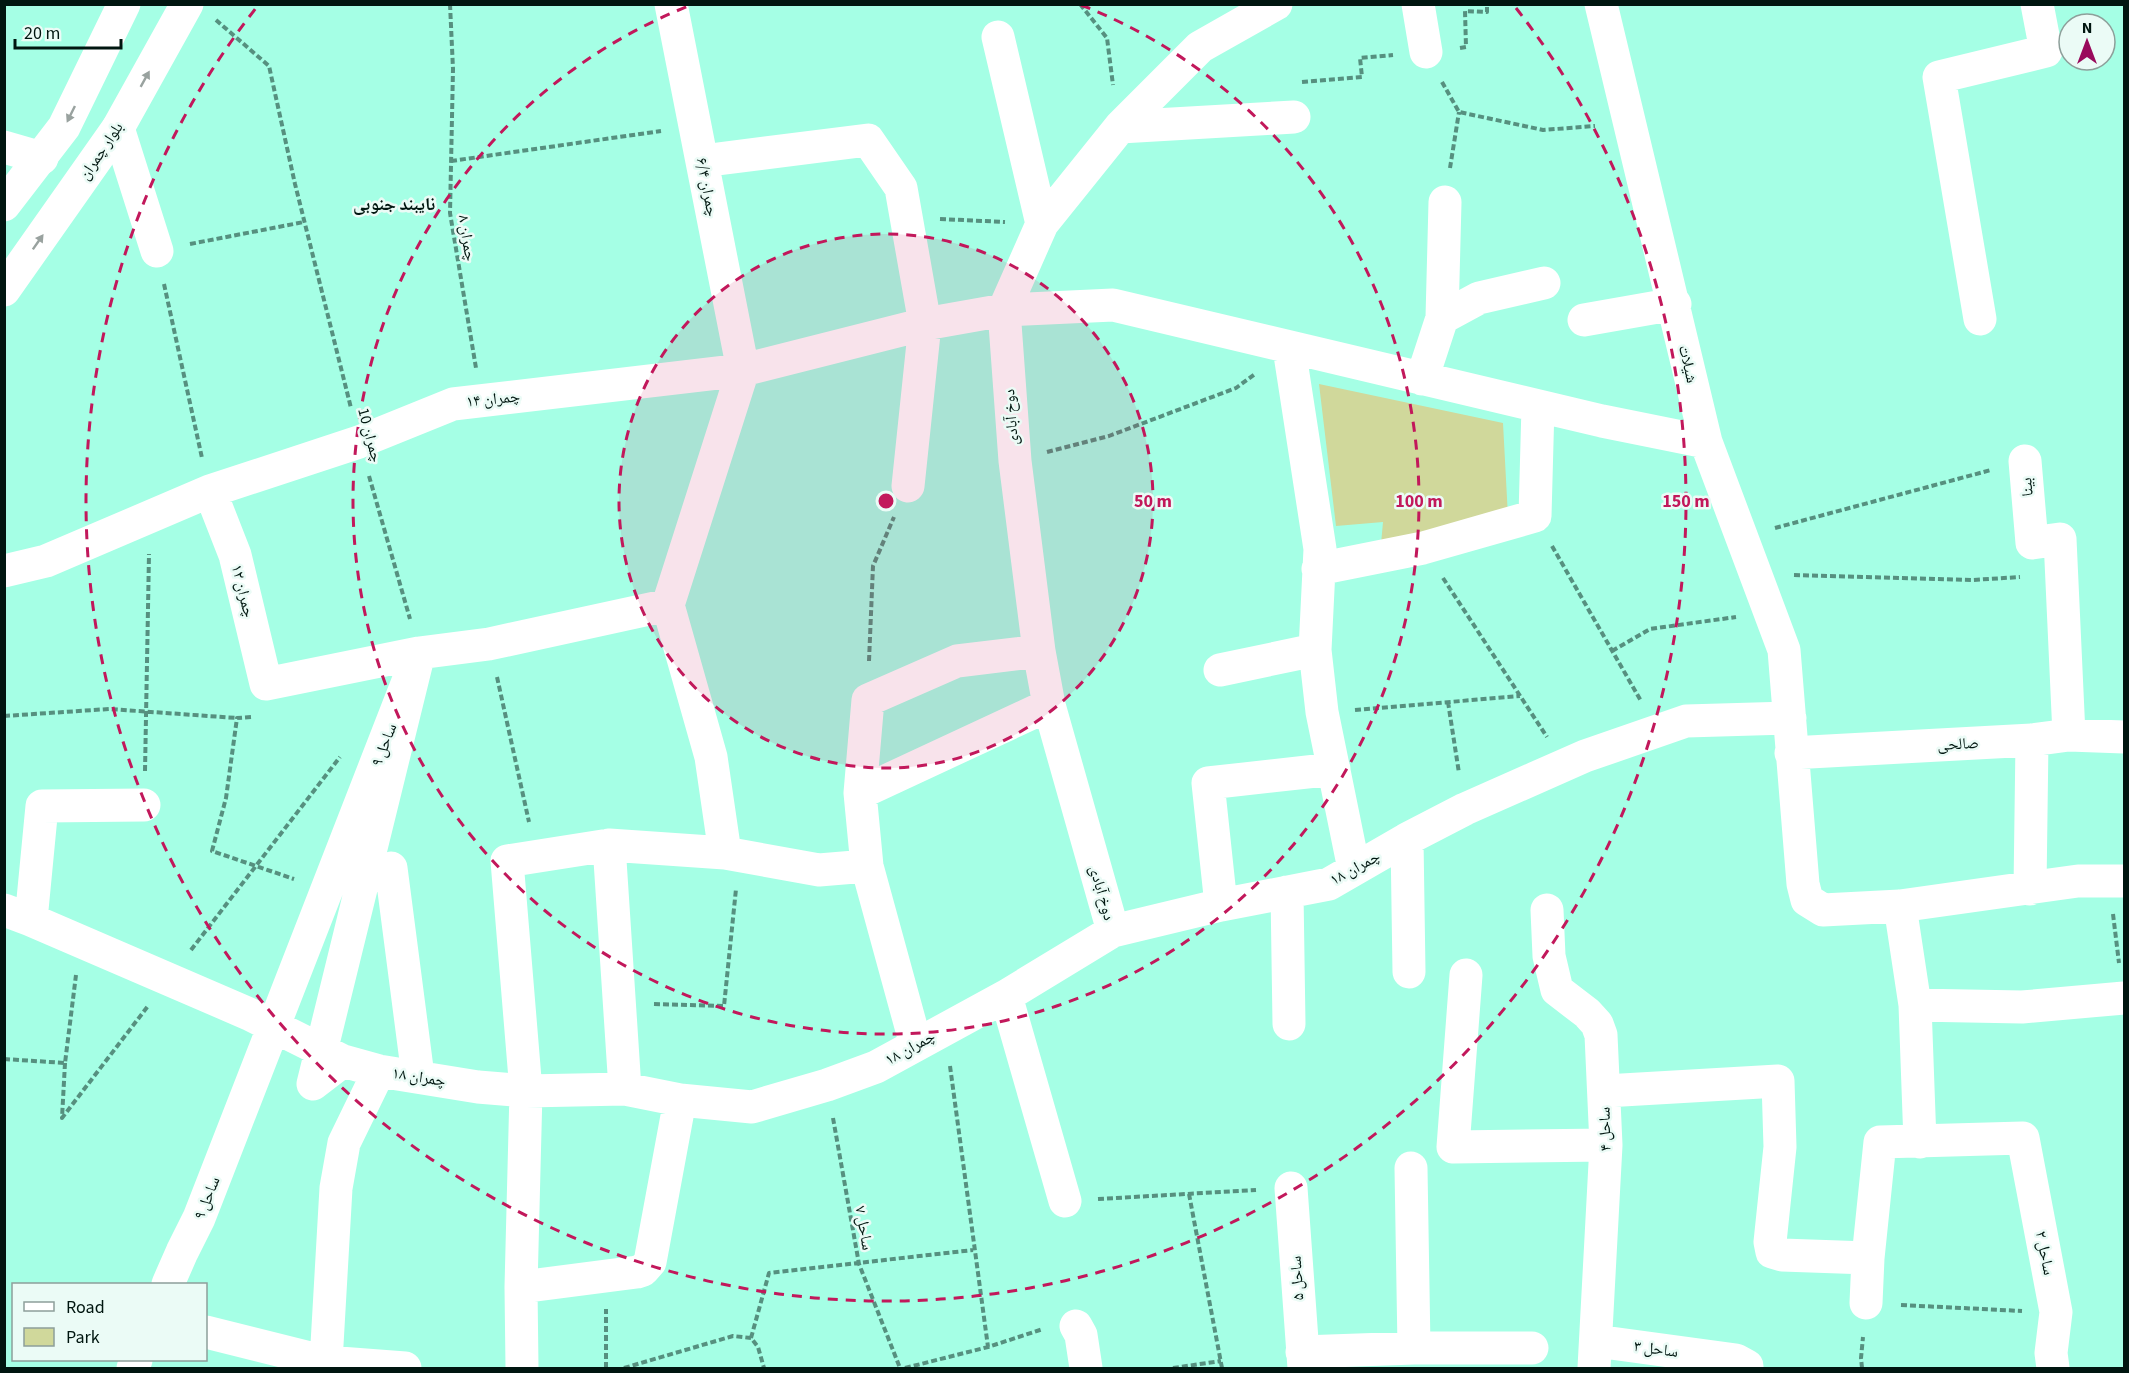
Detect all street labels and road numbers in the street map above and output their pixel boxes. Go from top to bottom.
street label: بلوار چمران [74,118,128,184]
street label: چمران ۶/۴ [691,156,723,218]
street label: چمران ۸ [452,213,482,263]
street label: شیلات [1673,343,1703,385]
street label: چمران ۱۴ [465,385,521,413]
street label: دوخ آبادی [998,388,1024,446]
street label: چمران 10 [352,405,388,465]
street label: بینا [2015,477,2039,497]
street label: چمران ۱۲ [226,562,260,620]
street label: ساحل ۹ [366,720,402,770]
street label: صالحی [1937,732,1979,756]
street label: چمران ۱۸ [1326,845,1384,891]
street label: دوخ آبادی [1084,863,1120,923]
street label: چمران ۱۸ [881,1025,939,1071]
street label: چمران ۱۸ [391,1062,447,1092]
street label: ساحل ۴ [1594,1107,1616,1151]
street label: ساحل ۹ [188,1173,226,1223]
street label: ساحل ۷ [849,1204,879,1252]
street label: ساحل ۲ [2030,1229,2060,1277]
street label: ساحل ۵ [1284,1255,1310,1301]
street label: ساحل ۳ [1632,1335,1680,1363]

